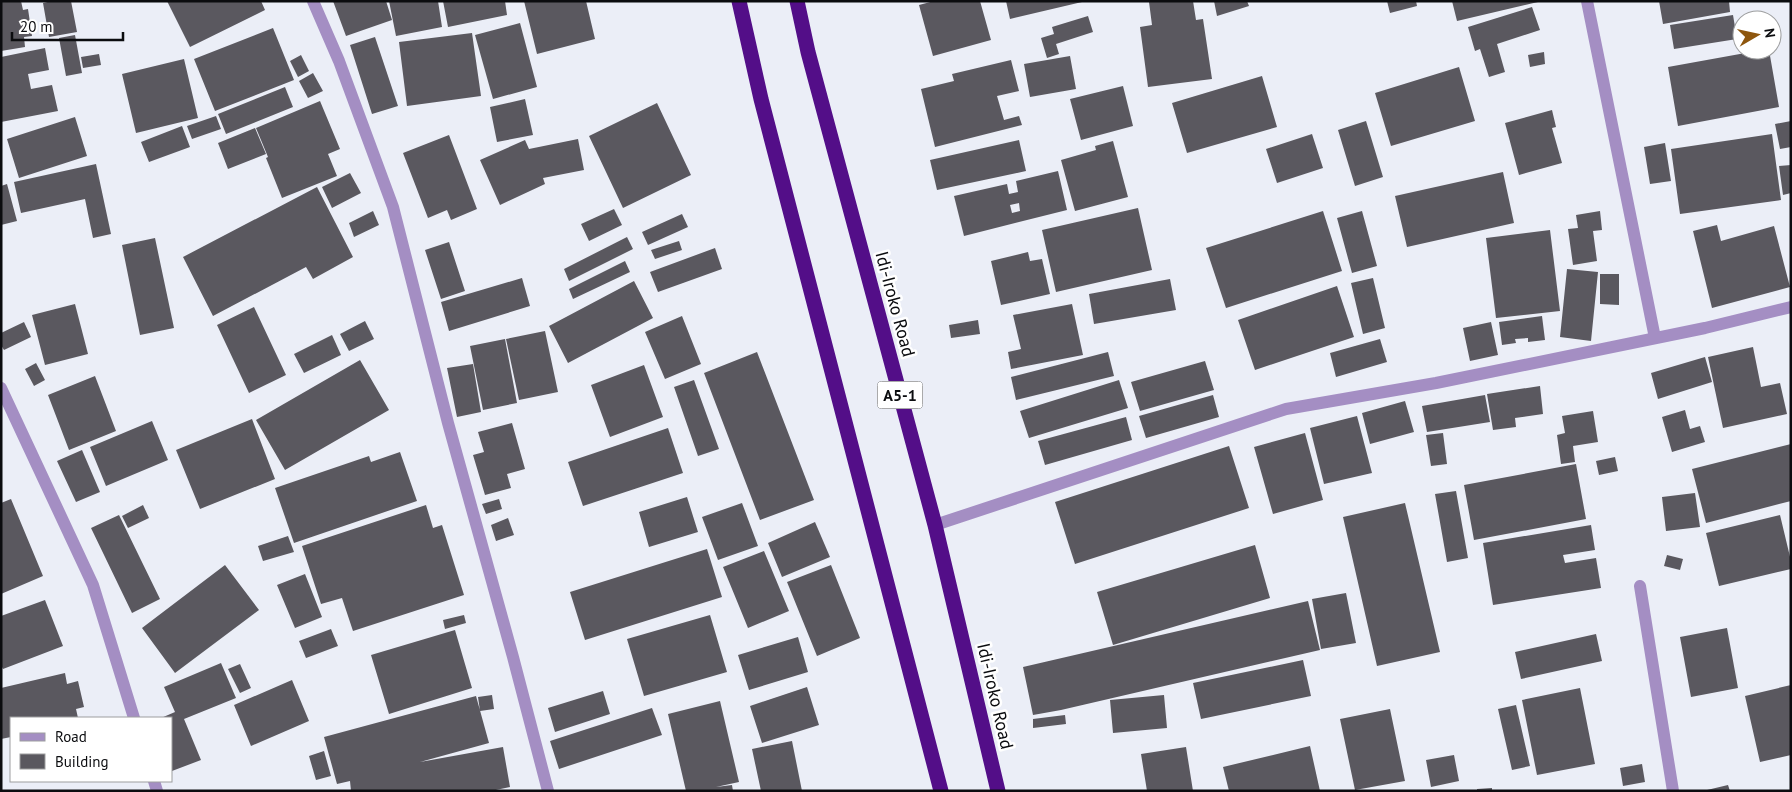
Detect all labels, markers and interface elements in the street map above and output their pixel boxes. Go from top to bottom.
scale bar [12,10,124,42]
north arrow [1732,10,1782,60]
text: 20 m [20,17,53,36]
text: N [1760,27,1779,39]
street label: Idi-Iroko Road [870,249,921,359]
road number: A5-1 [878,382,922,408]
street label: Idi-Iroko Road [972,641,1019,751]
legend [10,717,172,782]
text: Road [55,727,87,746]
text: Building [55,752,109,771]

